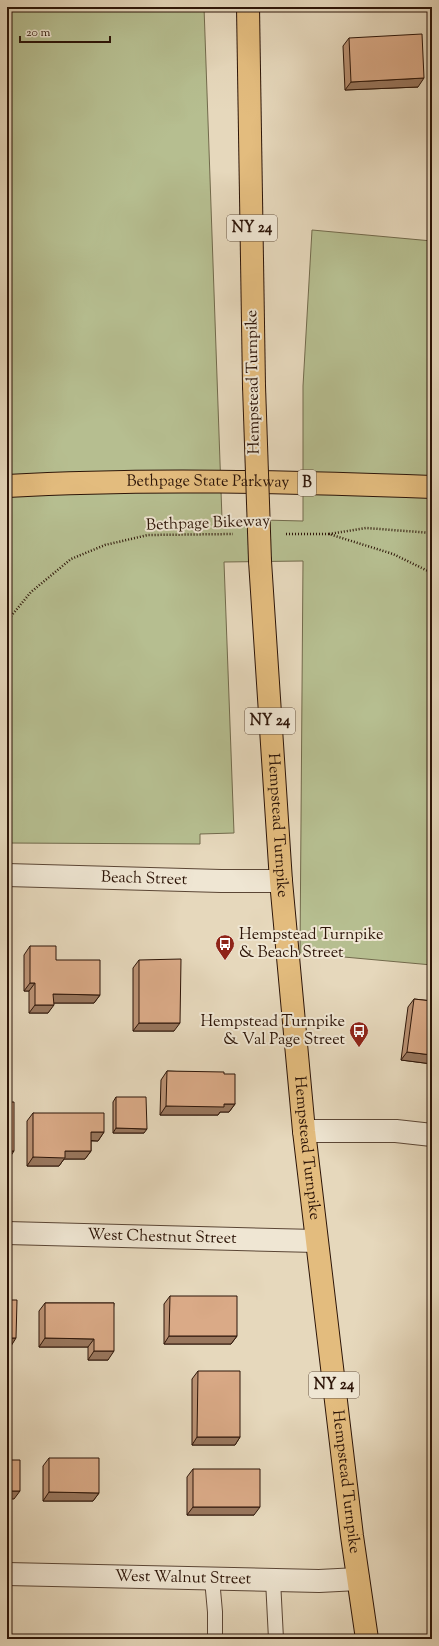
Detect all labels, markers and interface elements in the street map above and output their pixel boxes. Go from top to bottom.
scale bar [20,18,110,44]
text: 20 m [26,24,51,42]
road number: NY 24 [227,215,277,241]
street label: Hempstead Turnpike [241,310,267,454]
street label: Bethpage State Parkway [126,470,290,494]
road number: B [298,470,316,496]
street label: Bethpage Bikeway [146,510,270,538]
road number: NY 24 [245,708,295,734]
street label: Hempstead Turnpike [261,752,294,899]
street label: Beach Street [101,866,188,892]
place label: Hempstead Turnpike & Beach Street [239,924,384,965]
bus stop icon: Hempstead Turnpike & Beach Street [214,933,236,961]
place label: Hempstead Turnpike & Val Page Street [200,1011,346,1052]
bus stop icon: Hempstead Turnpike & Val Page Street [348,1020,370,1048]
street label: Hempstead Turnpike [288,1075,326,1221]
street label: West Chestnut Street [87,1224,237,1250]
road number: NY 24 [309,1372,359,1398]
street label: Hempstead Turnpike [326,1409,366,1555]
street label: West Walnut Street [115,1565,252,1591]

